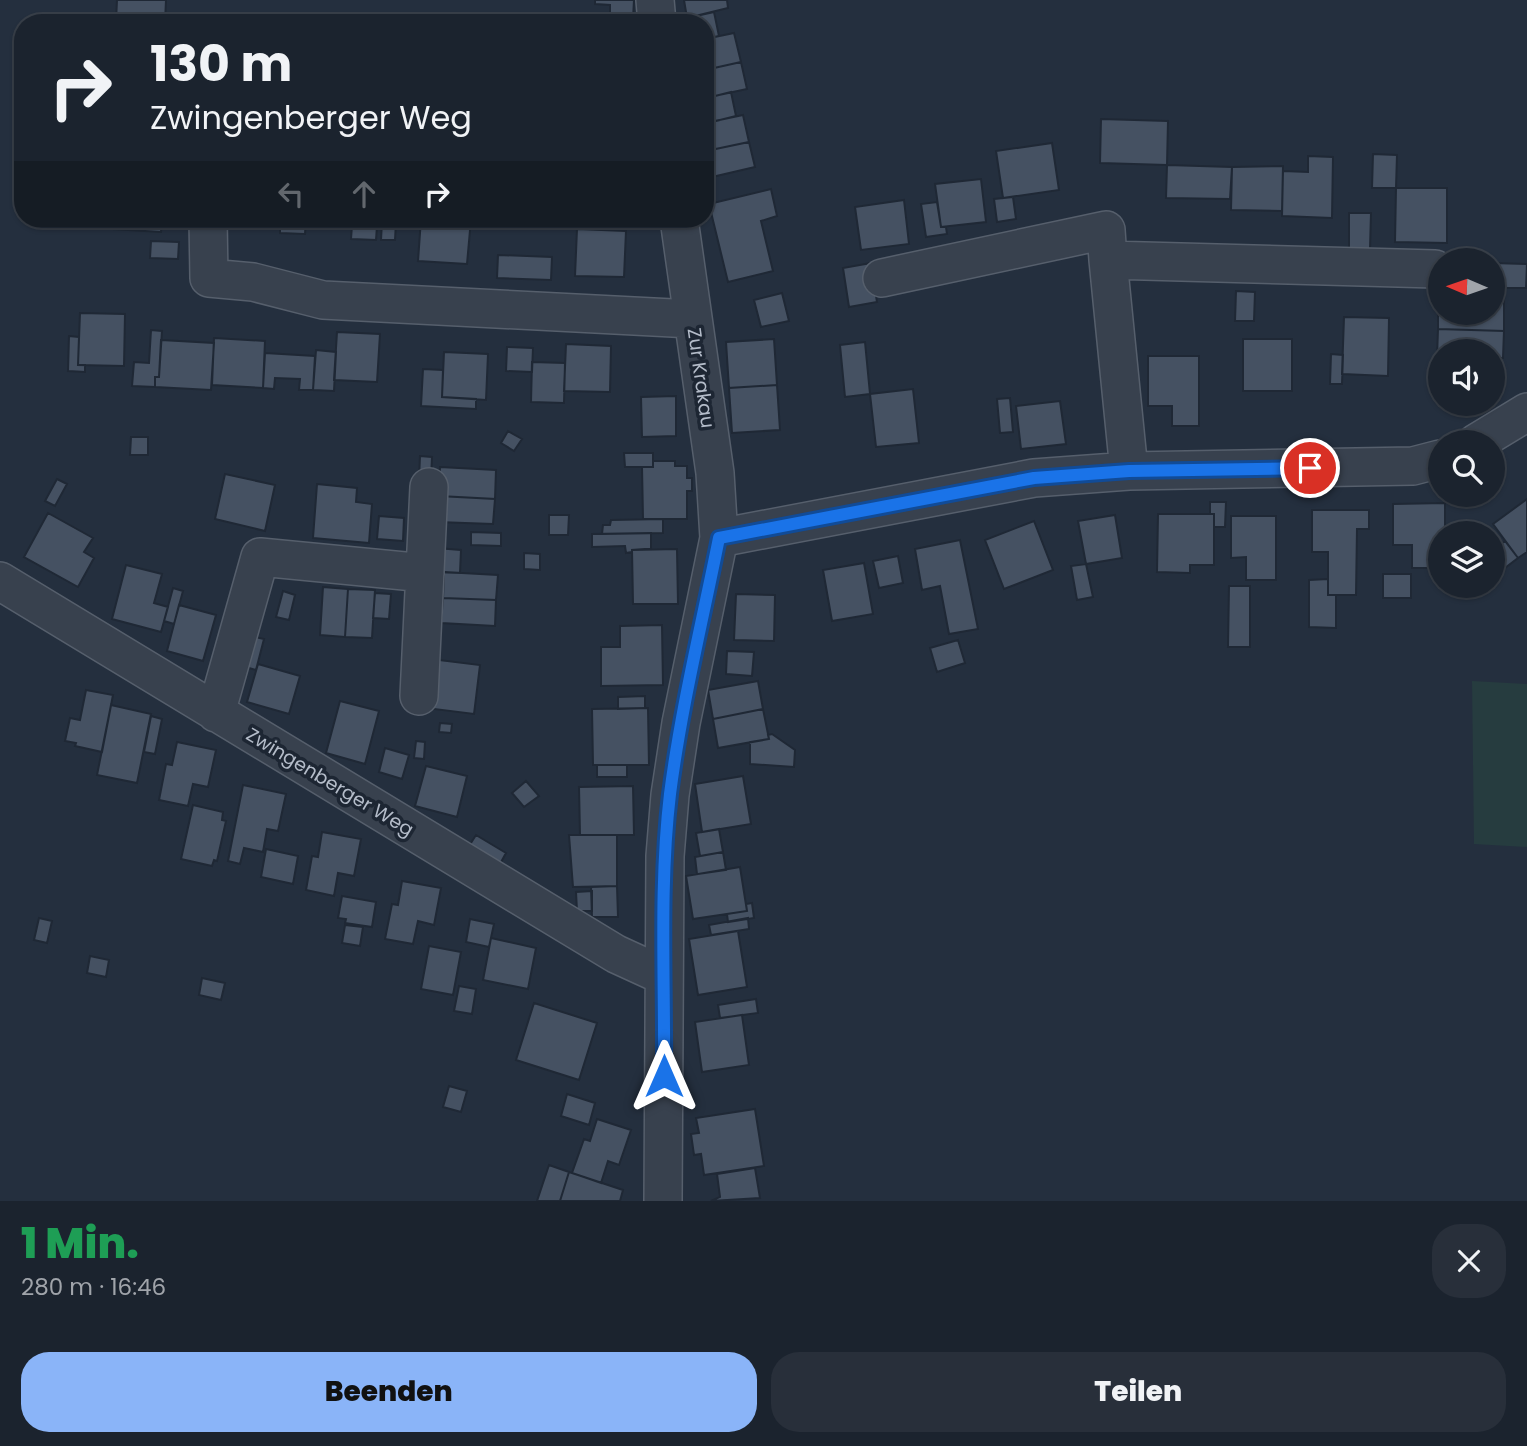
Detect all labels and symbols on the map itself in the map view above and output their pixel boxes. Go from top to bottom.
north arrow [1428,248,1505,326]
street label: Zur Krakau [681,326,721,430]
pin [1280,438,1340,498]
street label: Zwingenberger Weg [241,721,419,843]
position arrow [627,1039,701,1113]

